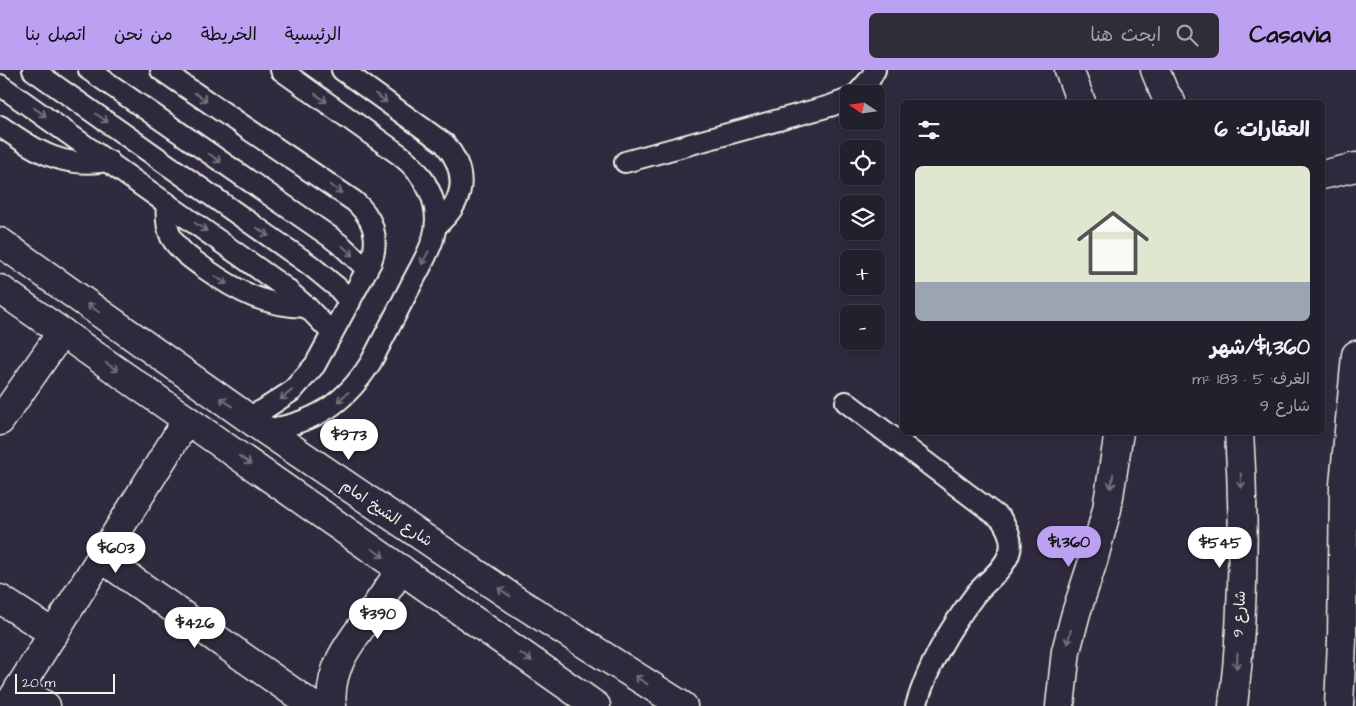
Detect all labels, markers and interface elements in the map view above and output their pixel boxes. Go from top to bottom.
search box [869,13,1219,58]
text: Casavia [1249,18,1331,52]
icon: search [1173,21,1201,49]
text: اتصل بنا [25,22,86,47]
text: من نحن [114,22,173,47]
text: الخريطة [201,22,257,47]
text: الرئيسية [285,22,341,47]
text: ابحث هنا [1090,22,1161,49]
north arrow [840,85,885,130]
map controls [840,85,885,350]
one-way arrow [194,92,208,102]
one-way arrow [314,93,328,103]
one-way arrow [374,93,387,104]
one-way arrow [33,107,47,117]
one-way arrow [94,113,108,123]
text: العقارات: 6 [1215,115,1310,144]
icon: filters [915,116,943,144]
button: locate [840,140,885,185]
one-way arrow [208,153,222,163]
one-way arrow [329,184,343,194]
button: layers [840,195,885,240]
icon: home [1068,198,1158,288]
one-way arrow [194,222,208,232]
one-way arrow [256,227,270,237]
one-way arrow [341,246,354,257]
one-way arrow [419,250,429,265]
button: + [840,250,885,295]
one-way arrow [214,275,228,285]
one-way arrow [87,303,101,313]
button: − [840,305,885,350]
text: $1,360/شهر [1210,333,1310,362]
one-way arrow [105,362,119,372]
text: الغرف: 5 · 183 m² [1192,368,1310,390]
one-way arrow [280,390,293,401]
one-way arrow [336,392,349,403]
text: شارع 9 [1260,395,1310,417]
one-way arrow [219,397,233,407]
pin: $973 [319,418,379,461]
text: $973 [331,424,367,446]
one-way arrow [238,455,252,465]
one-way arrow [1106,472,1116,488]
one-way arrow [1236,472,1246,489]
street label: شارع الشيخ امام [337,475,437,552]
pin: $1,360 [1028,526,1110,568]
pin: $545 [1190,526,1250,569]
text: $1,360 [1048,531,1090,553]
pin: $603 [86,532,146,574]
text: $545 [1199,532,1241,554]
text: $603 [97,537,135,559]
one-way arrow [371,548,385,558]
one-way arrow [498,587,512,597]
street label: شارع 9 [1228,590,1251,638]
pin: $390 [348,598,408,640]
text: $390 [360,603,396,625]
pin: $426 [165,606,225,649]
text: $426 [176,612,214,634]
one-way arrow [1064,629,1074,645]
one-way arrow [518,652,532,662]
one-way arrow [1232,653,1241,669]
scale bar [15,671,115,694]
text: 20 m [22,673,55,693]
one-way arrow [635,675,649,685]

